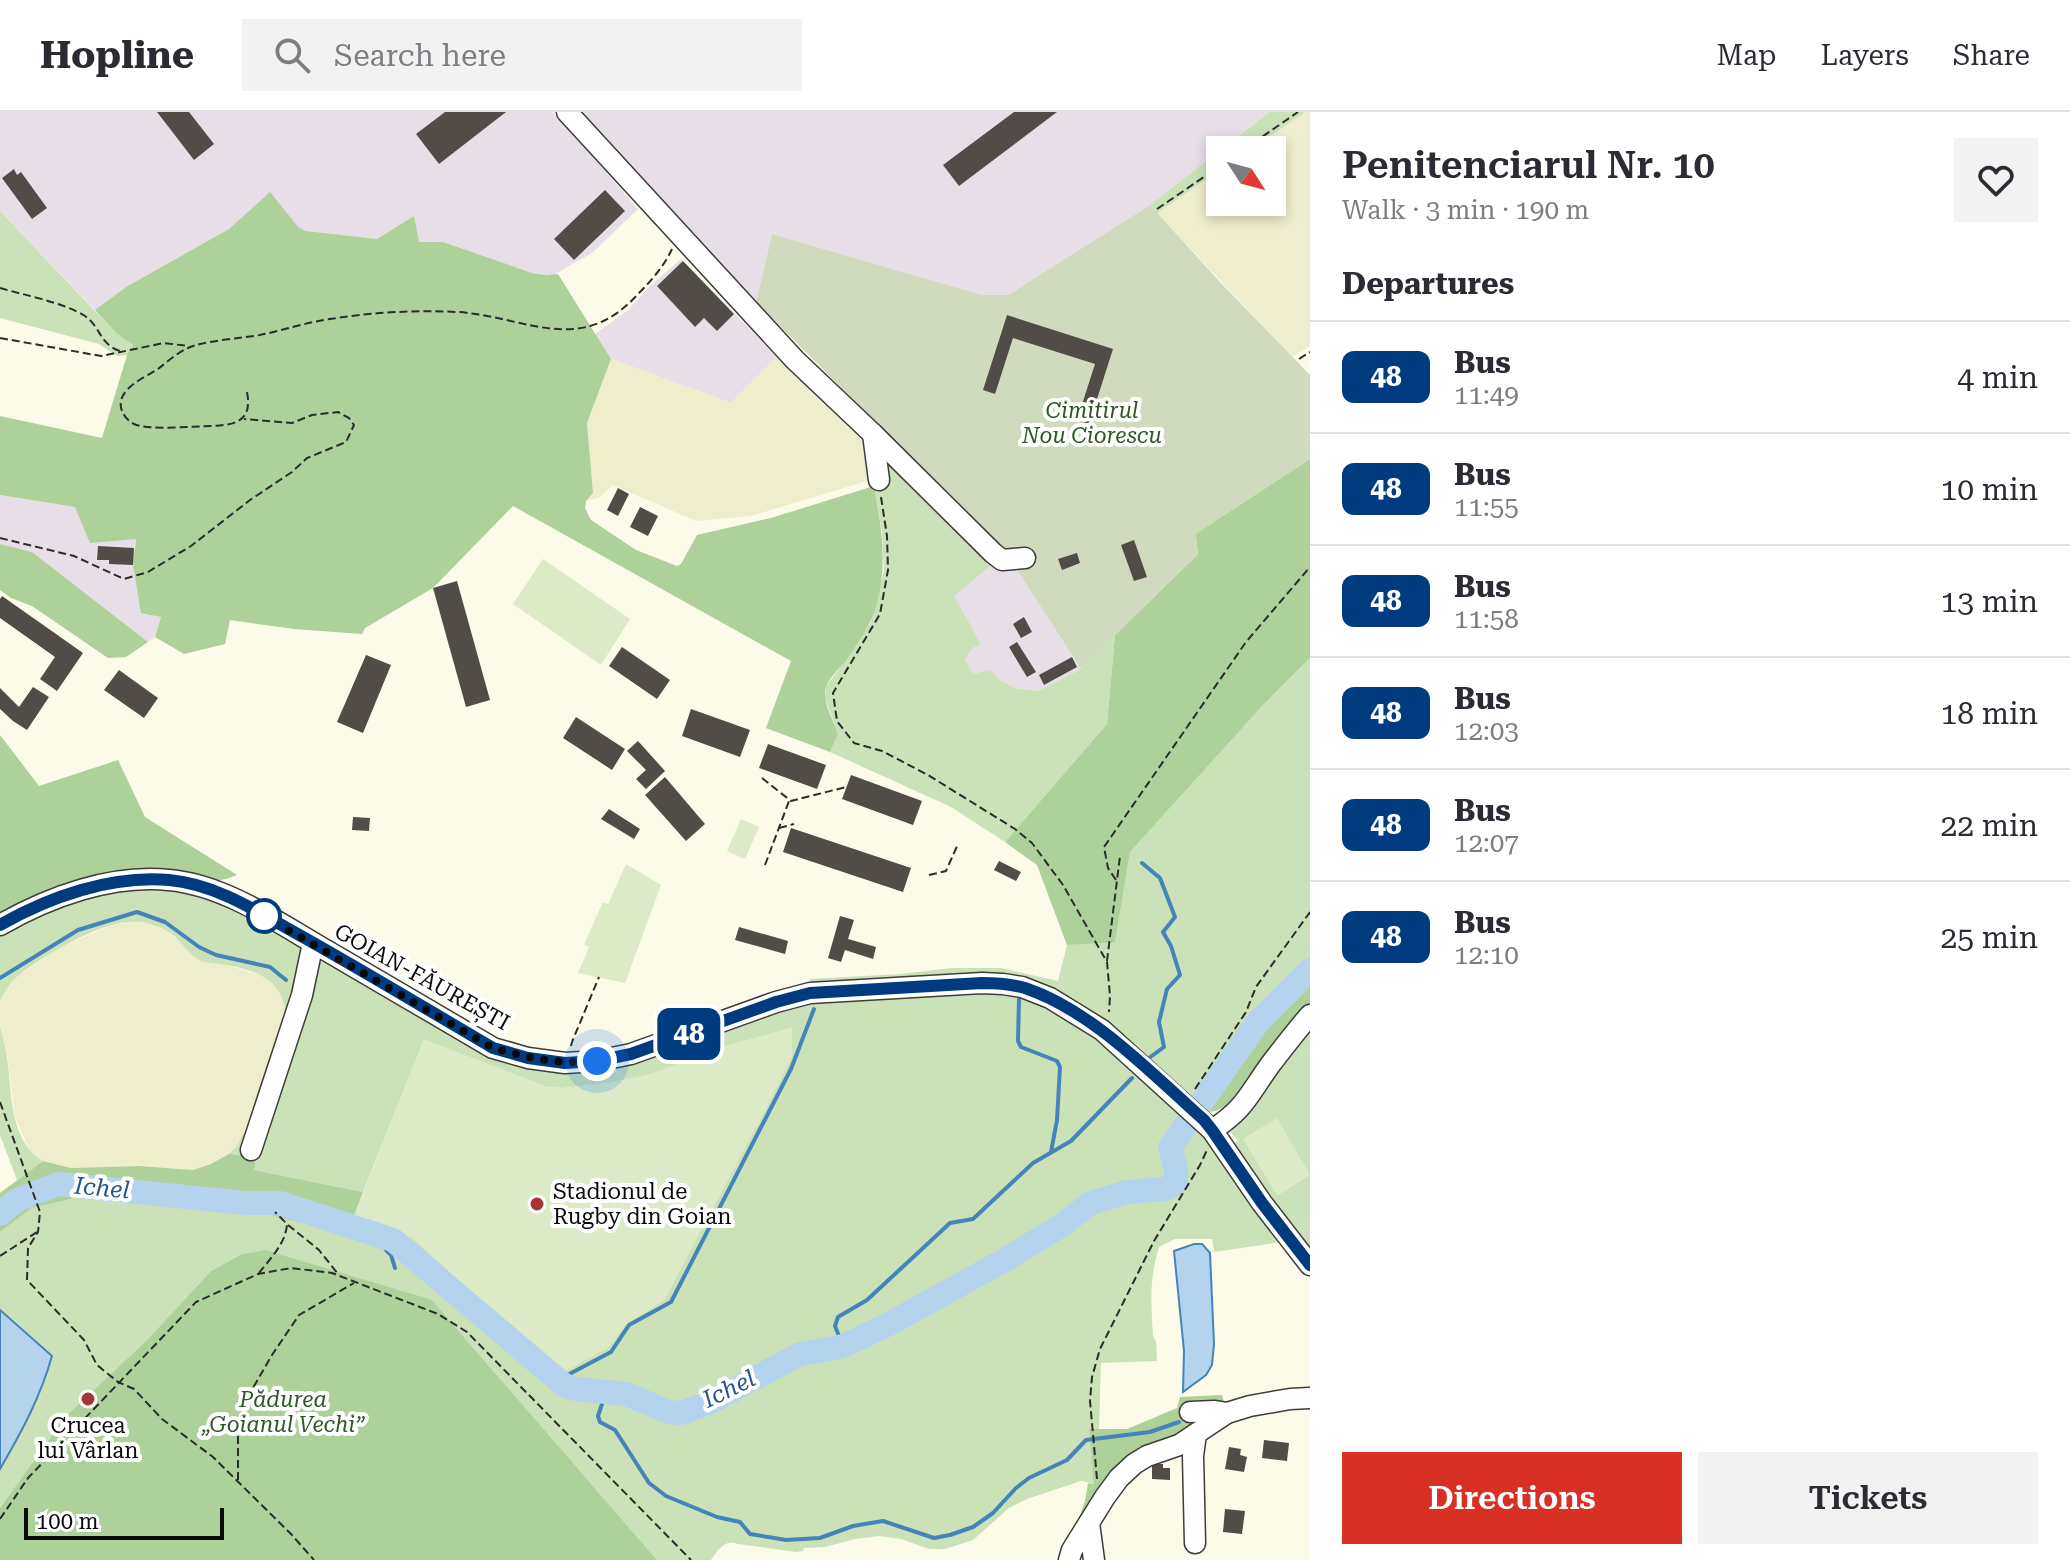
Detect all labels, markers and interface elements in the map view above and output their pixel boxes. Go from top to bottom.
search box [242,19,802,91]
text: Hopline [40,33,194,77]
icon: search [270,33,314,77]
text: Search here [334,38,506,73]
text: Map [1717,39,1776,72]
text: Layers [1820,39,1909,72]
text: Share [1953,39,2030,72]
north arrow [1206,136,1286,216]
map controls [1206,136,1286,216]
button: heart [1954,138,2038,222]
text: Penitenciarul Nr. 10 [1342,143,1715,187]
text: Walk · 3 min · 190 m [1342,195,1589,225]
text: Departures [1342,266,1514,301]
text: Bus [1454,345,1511,380]
text: 48 [1370,360,1402,393]
text: 4 min [1957,360,2038,395]
text: 11:49 [1454,380,1519,410]
park label: Cimitirul Nou Ciorescu [1021,398,1162,448]
text: Bus [1454,457,1511,492]
text: 48 [1370,472,1402,505]
text: 10 min [1941,472,2038,507]
text: 11:55 [1454,492,1519,522]
text: Bus [1454,569,1511,604]
text: 48 [1370,584,1402,617]
text: 13 min [1941,584,2038,619]
text: 11:58 [1454,604,1519,634]
text: Bus [1454,681,1511,716]
text: 48 [1370,696,1402,729]
text: 18 min [1941,696,2038,731]
text: 12:03 [1454,716,1519,746]
text: Bus [1454,793,1511,828]
text: 48 [1370,808,1402,841]
text: 22 min [1941,808,2038,843]
text: 12:07 [1454,828,1519,858]
unlabelled marker [247,899,281,933]
text: Bus [1454,905,1511,940]
street label: GOIAN-FĂUREȘTI [329,918,514,1037]
text: 48 [1370,920,1402,953]
text: 25 min [1941,920,2038,955]
text: 12:10 [1454,940,1519,970]
line badge: 48 [653,1008,725,1060]
text: 48 [673,1017,705,1050]
your location [577,1041,617,1081]
water label: Ichel [72,1172,131,1204]
place label: Stadionul de Rugby din Goian [553,1179,731,1229]
marker: Stadionul de Rugby din Goian [528,1195,546,1213]
water label: Ichel [697,1364,760,1414]
park label: Pădurea „Goianul Vechi” [200,1387,365,1437]
marker: Crucea lui Vârlan [79,1390,97,1408]
place label: Crucea lui Vârlan [38,1413,138,1463]
button: Directions [1342,1452,1682,1544]
button: Tickets [1698,1452,2038,1544]
scale bar [24,1504,224,1540]
text: 100 m [36,1509,99,1534]

